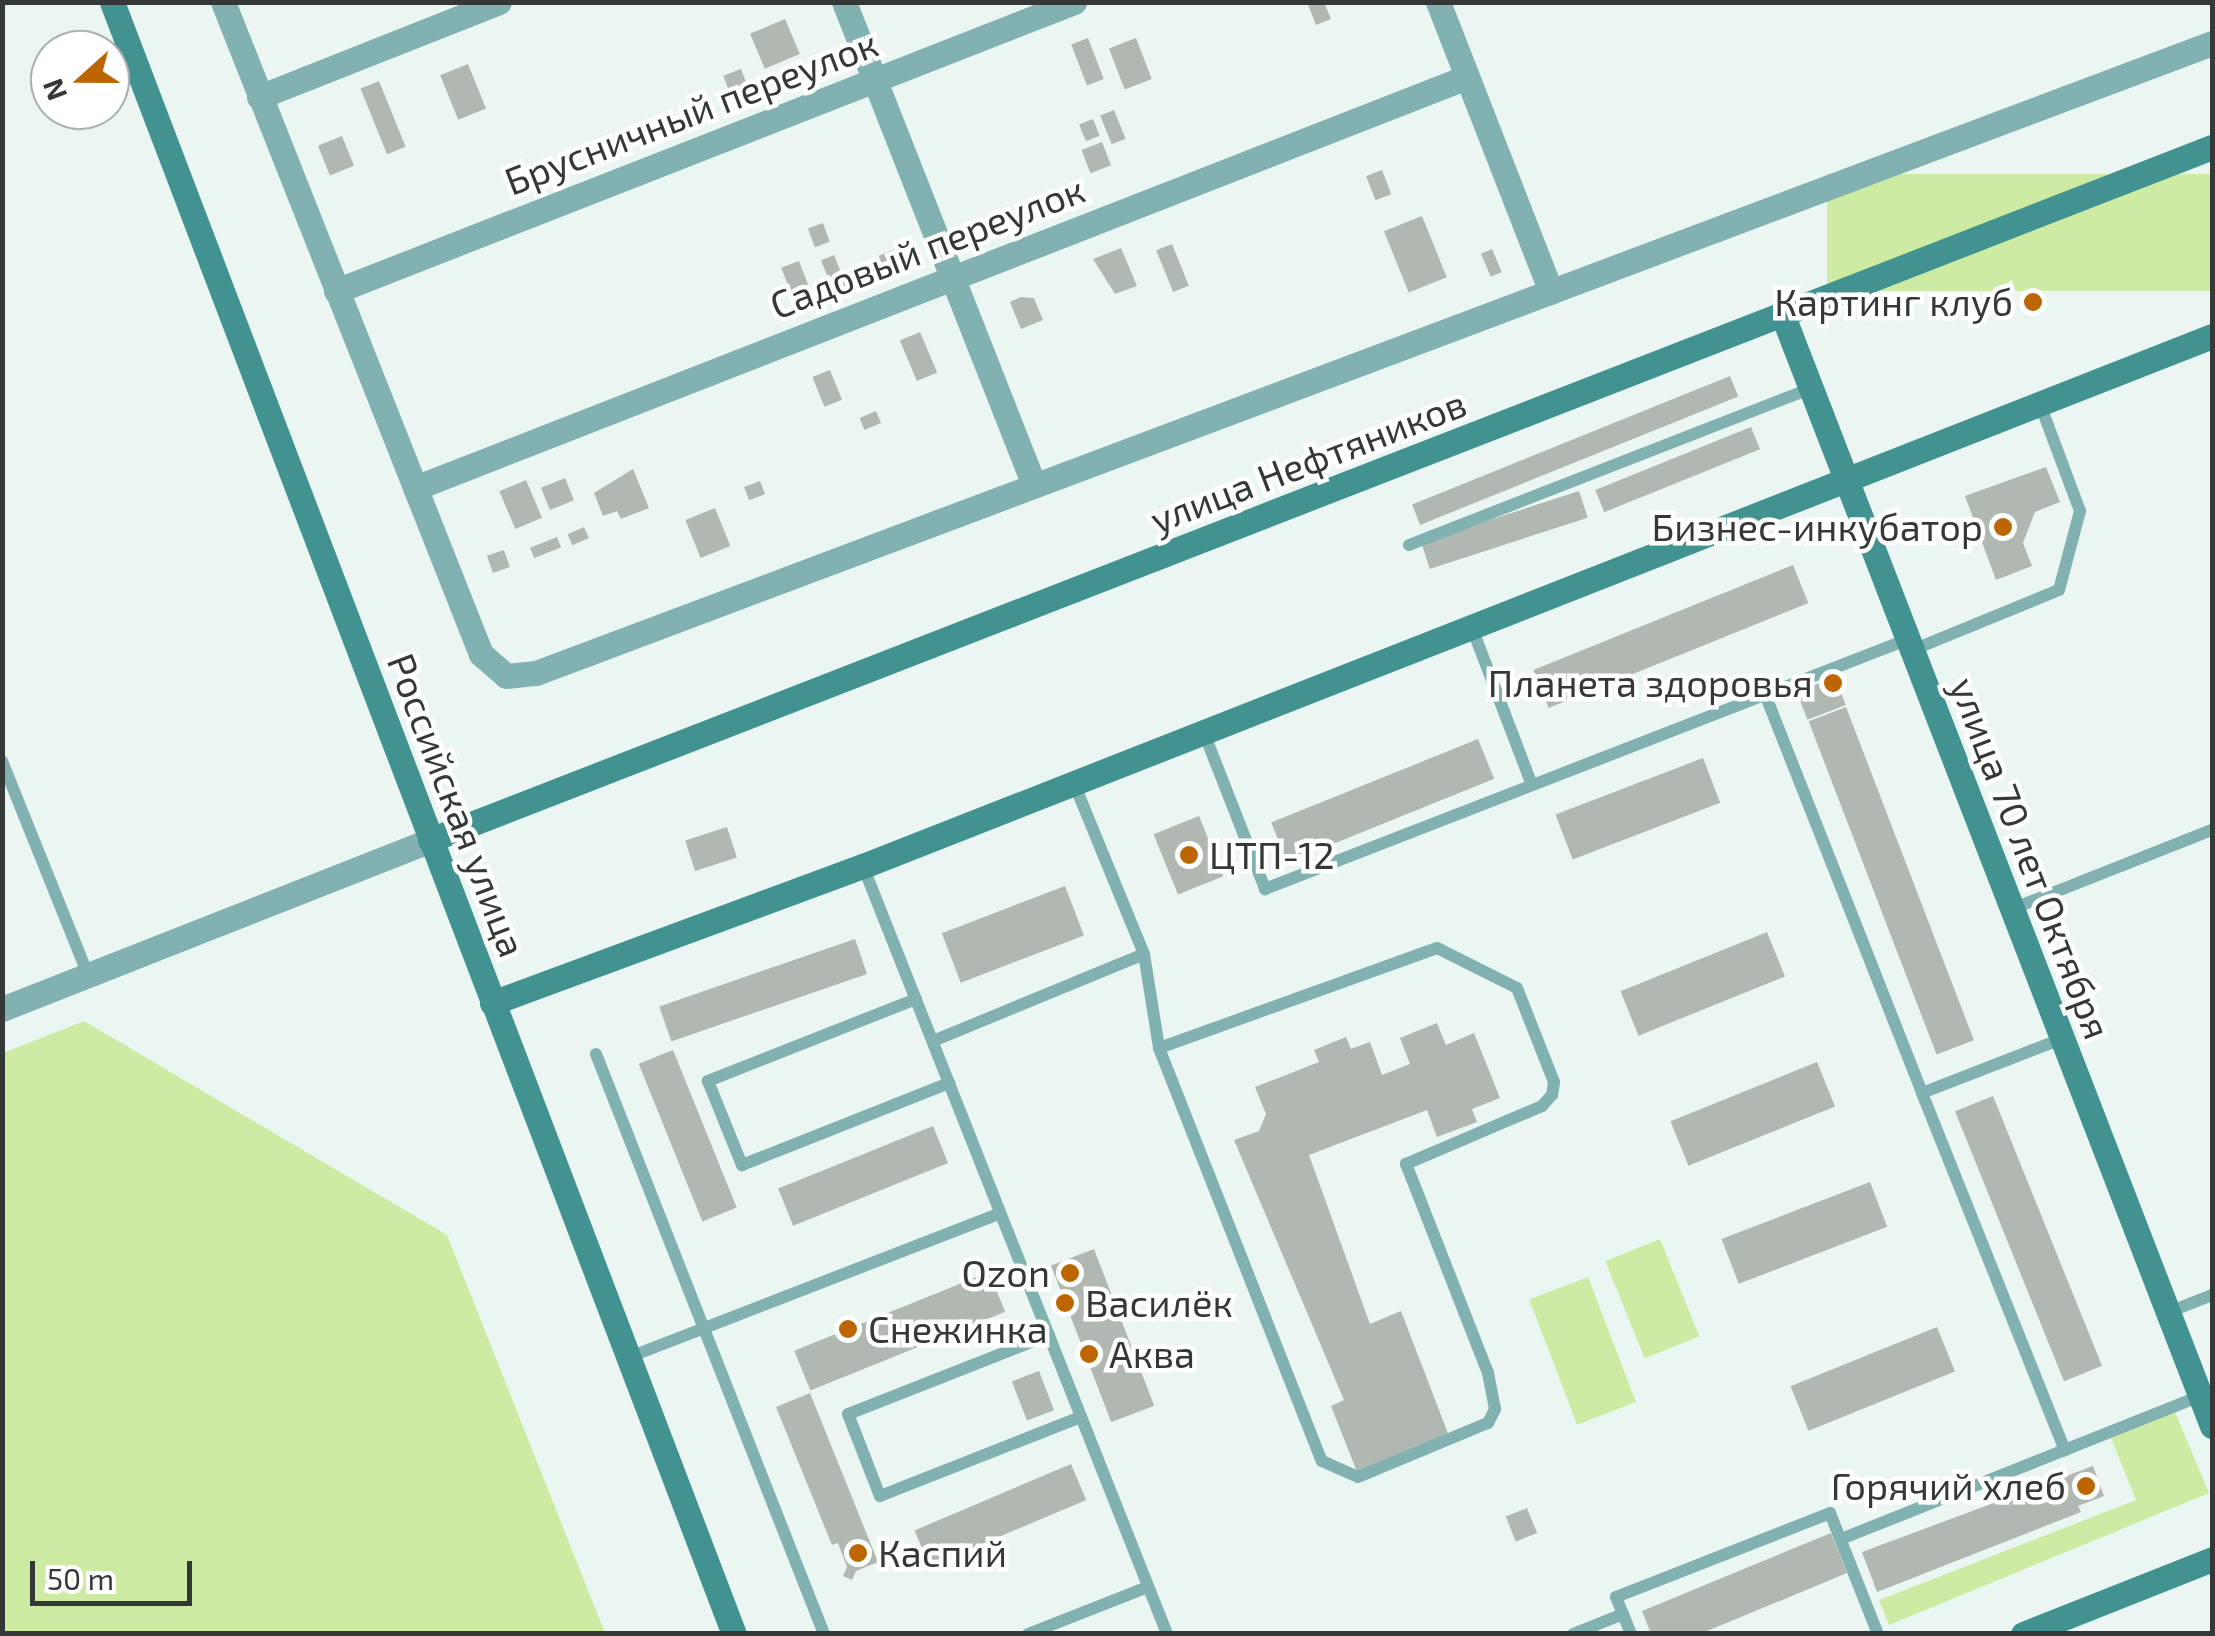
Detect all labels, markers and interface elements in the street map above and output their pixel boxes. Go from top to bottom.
street label: Брусничный переулок [498,20,884,204]
north arrow [30,30,130,130]
text: N [34,75,73,106]
street label: Садовый переулок [763,166,1091,328]
place label: Картинг клуб [1774,279,2013,325]
marker: Картинг клуб [2022,291,2044,313]
street label: улица Нефтяников [1144,380,1472,542]
place label: Бизнес-инкубатор [1652,504,1983,550]
marker: Бизнес-инкубатор [1992,516,2014,538]
street label: Российская улица [378,647,536,963]
place label: Планета здоровья [1488,660,1813,706]
street label: улица 70 лет Октября [1941,671,2121,1045]
marker: Планета здоровья [1822,672,1844,694]
place label: ЦТП-12 [1209,832,1335,878]
marker: ЦТП-12 [1178,844,1200,866]
place label: Ozon [962,1250,1050,1296]
marker: Ozon [1059,1262,1081,1284]
place label: Василёк [1085,1280,1233,1326]
marker: Василёк [1054,1292,1076,1314]
place label: Снежинка [868,1306,1048,1352]
marker: Снежинка [837,1318,859,1340]
place label: Аква [1109,1331,1195,1377]
marker: Аква [1078,1343,1100,1365]
place label: Горячий хлеб [1831,1463,2066,1509]
marker: Горячий хлеб [2075,1475,2097,1497]
place label: Каспий [878,1530,1007,1576]
scale bar [35,1541,198,1603]
marker: Каспий [847,1542,869,1564]
text: 50 m [47,1560,114,1596]

